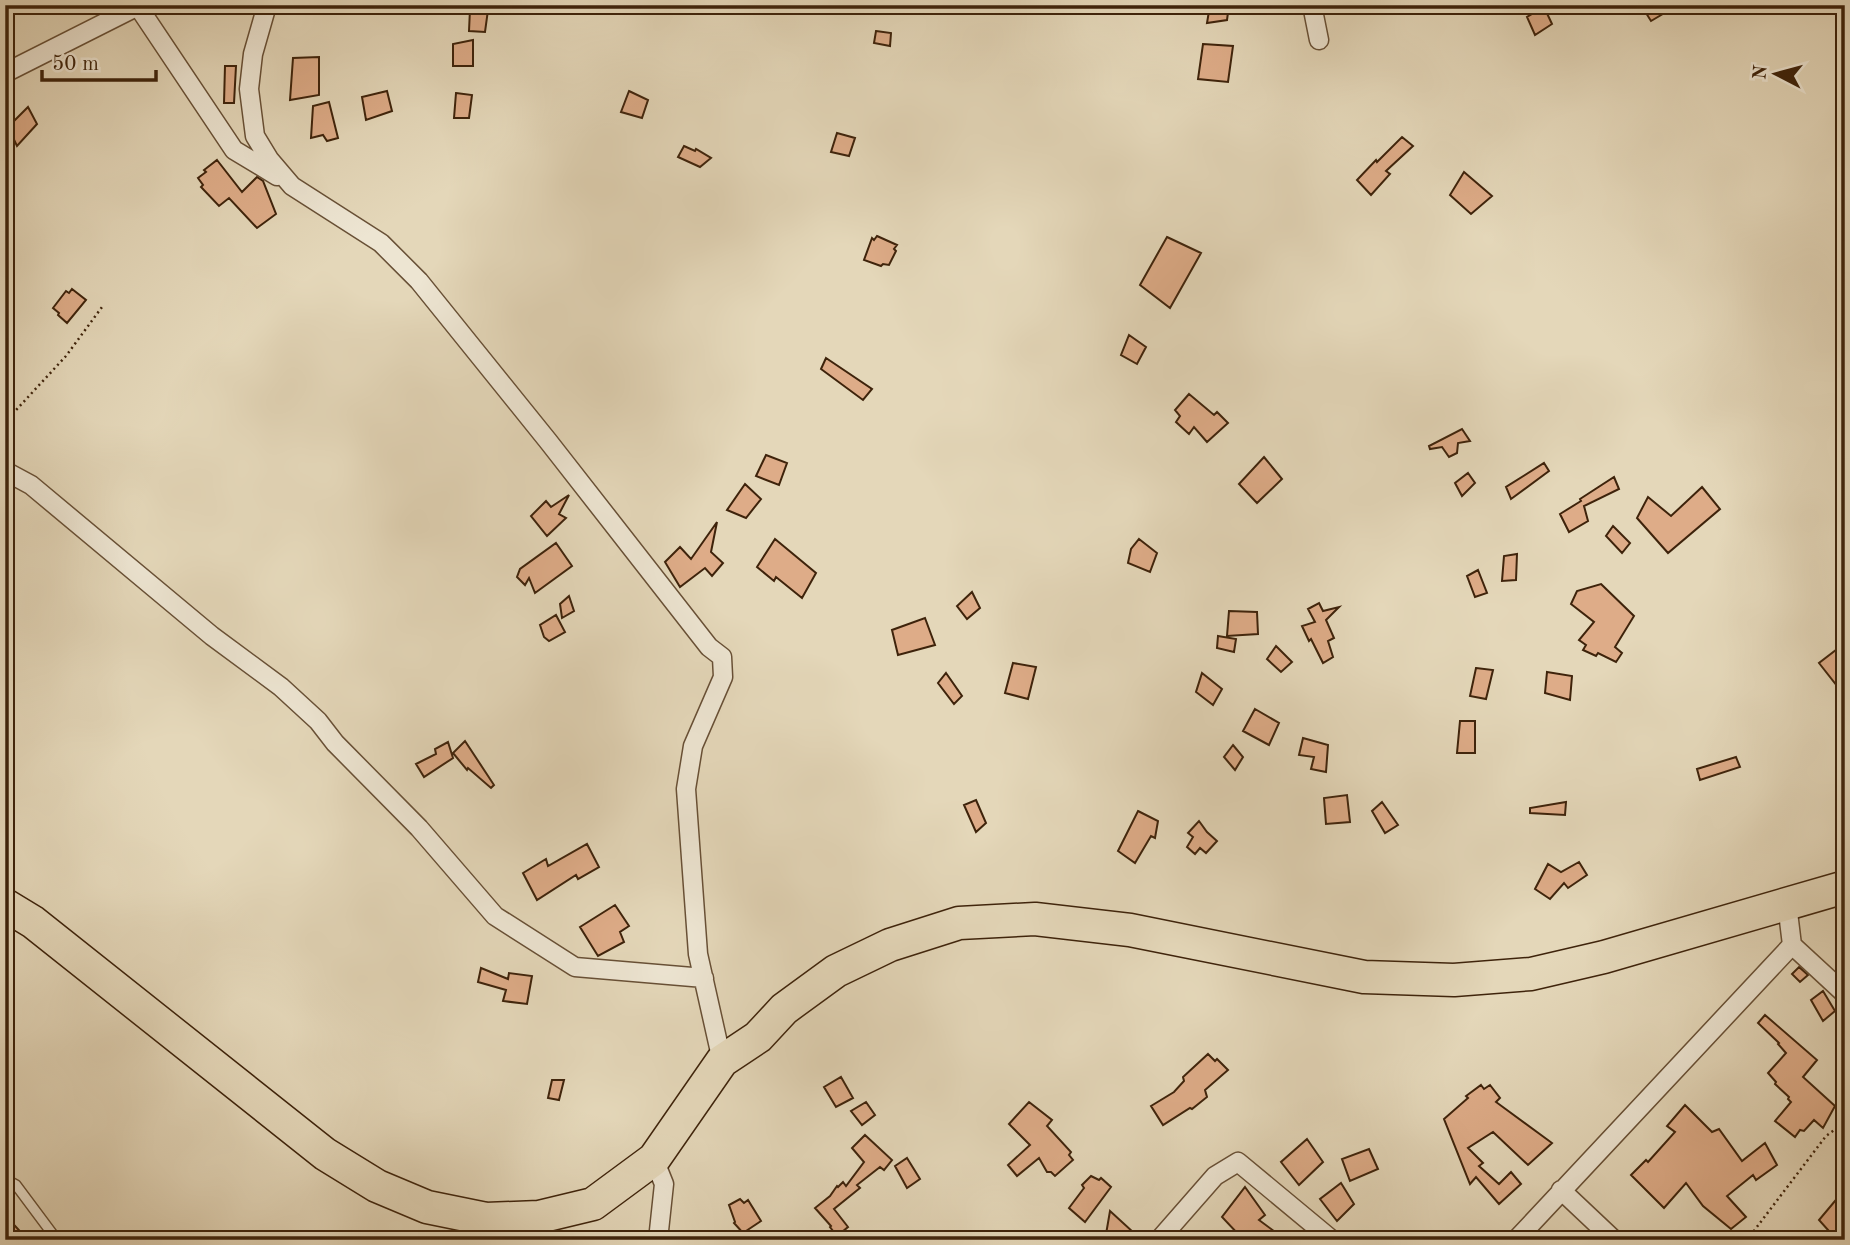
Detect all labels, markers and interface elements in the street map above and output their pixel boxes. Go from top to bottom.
scale bar [42,38,156,82]
north arrow [1742,38,1812,108]
text: 50 m [52,54,99,75]
text: N [1751,64,1772,81]

